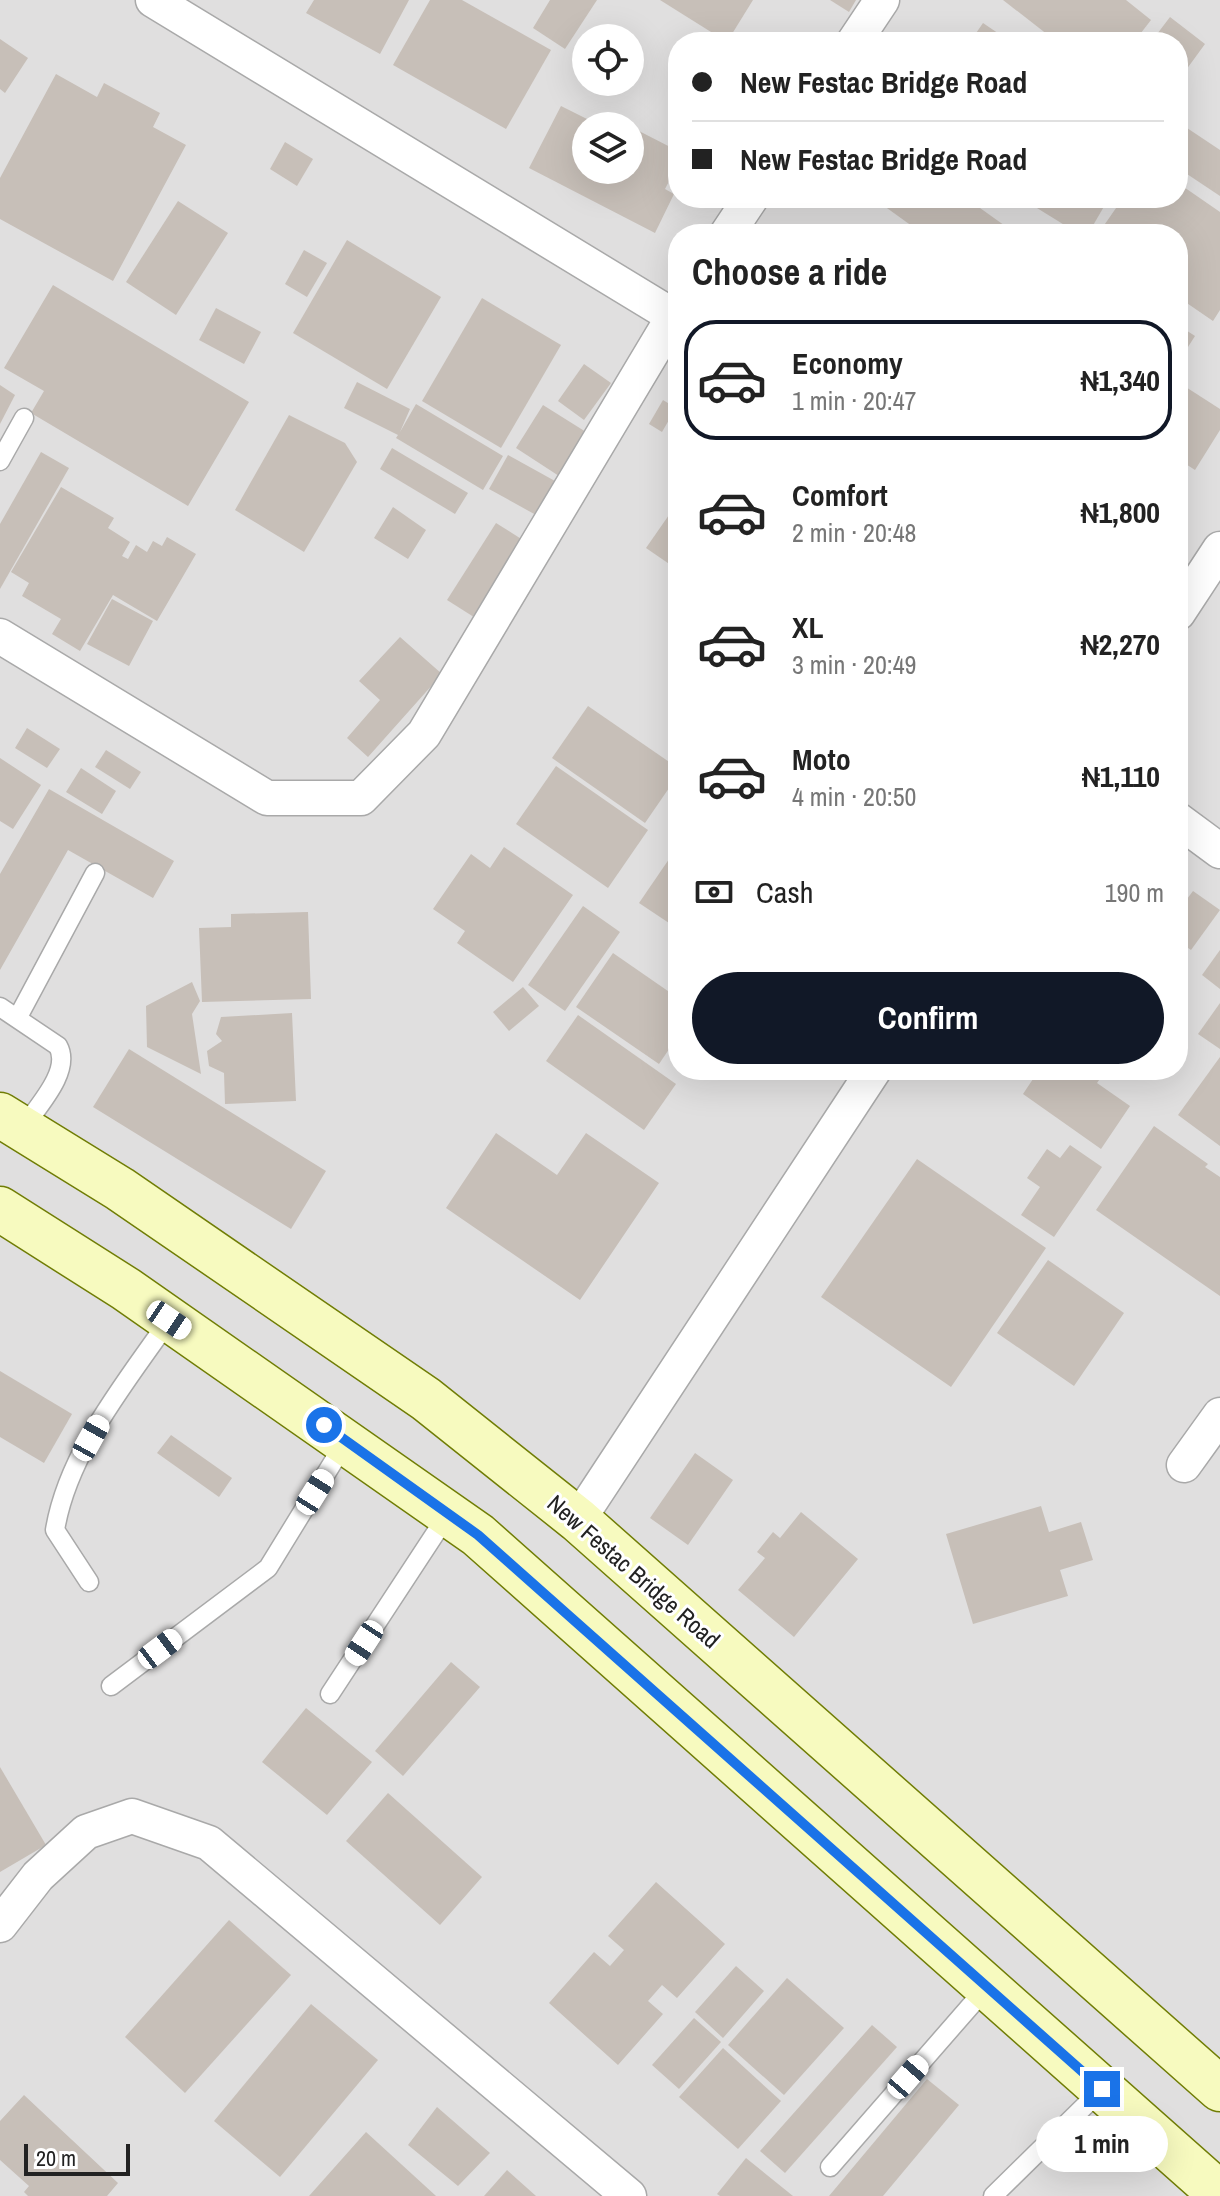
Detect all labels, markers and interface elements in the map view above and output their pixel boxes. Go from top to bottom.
map controls [572,24,644,184]
button: locate [572,24,644,96]
text: New Festac Bridge Road [740,62,1027,102]
button: layers [572,112,644,184]
text: New Festac Bridge Road [740,139,1027,179]
text: Choose a ride [692,248,887,296]
text: Economy [792,343,903,383]
icon: car [696,344,768,416]
text: ₦1,340 [1081,360,1160,400]
text: 1 min · 20:47 [792,383,916,418]
text: Comfort [792,475,888,515]
icon: car [696,476,768,548]
text: ₦1,800 [1081,492,1160,532]
text: 2 min · 20:48 [792,515,916,550]
text: XL [792,607,823,647]
icon: car [696,608,768,680]
text: ₦2,270 [1081,624,1160,664]
text: 3 min · 20:49 [792,647,916,682]
text: Moto [792,739,851,779]
icon: car [696,740,768,812]
text: ₦1,110 [1082,756,1160,796]
text: 4 min · 20:50 [792,779,916,814]
icon: cash [692,870,736,914]
text: Cash [756,872,813,912]
text: 190 m [1105,875,1164,910]
button: Confirm [692,972,1164,1064]
car [142,1297,196,1343]
route start [306,1407,342,1443]
car [69,1411,113,1465]
car [292,1465,338,1519]
street label: New Festac Bridge Road [541,1487,727,1655]
car [341,1616,387,1670]
car [134,1625,186,1673]
car [883,2051,933,2103]
route end [1084,2071,1120,2107]
callout: 1 min [1036,2117,1168,2173]
text: 1 min [1074,2126,1130,2161]
scale bar [24,2140,130,2176]
text: 20 m [36,2143,76,2173]

